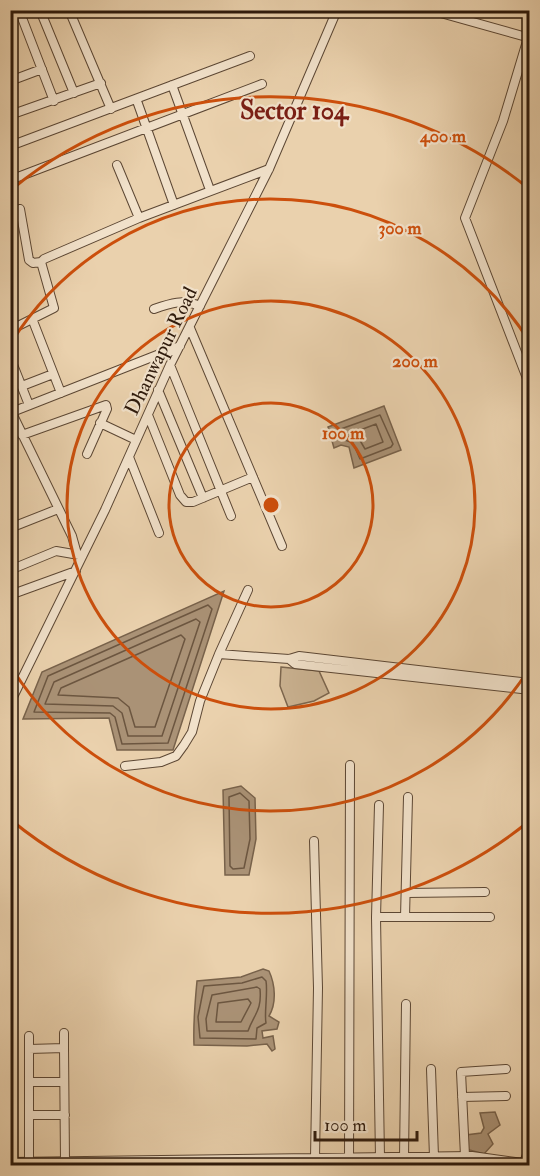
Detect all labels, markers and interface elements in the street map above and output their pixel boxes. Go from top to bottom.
district label: Sector 104 [240,95,350,127]
text: 400 m [419,125,467,148]
text: 300 m [378,217,423,240]
street label: Dhanwapur Road [119,283,204,420]
text: 200 m [392,350,439,373]
text: 100 m [322,422,365,445]
centre of rings [261,495,281,515]
scale bar [315,1104,417,1142]
text: 100 m [324,1114,367,1137]

